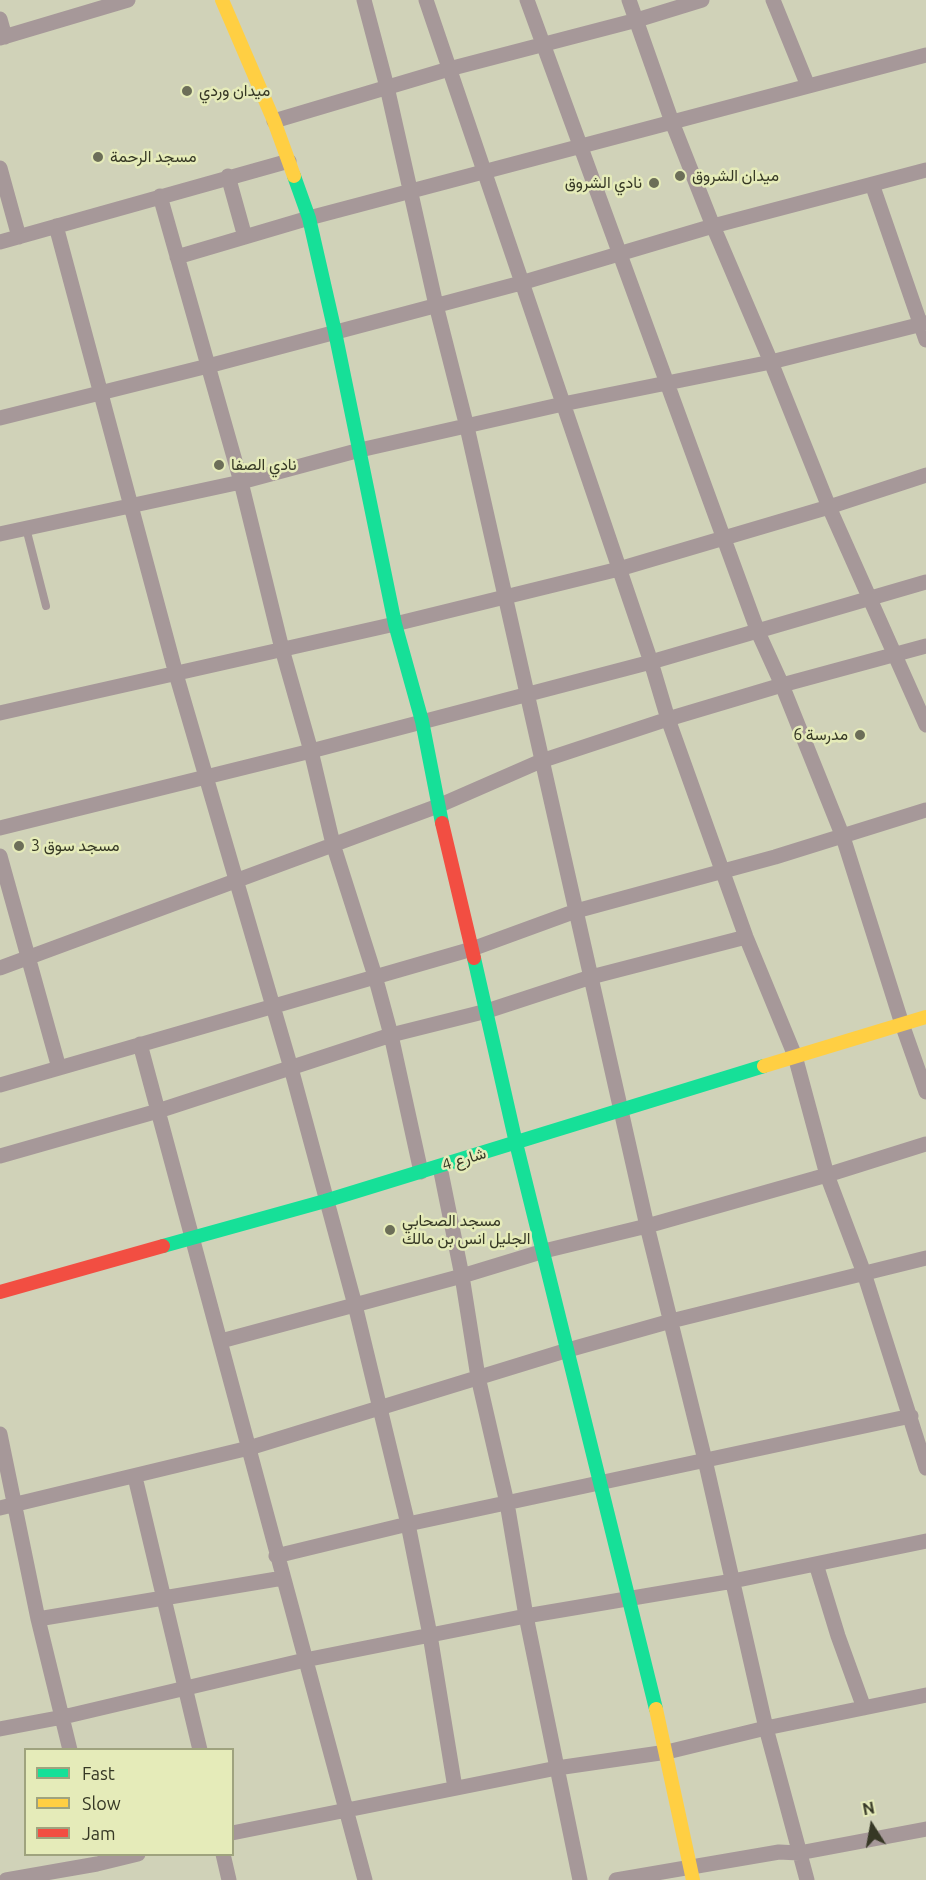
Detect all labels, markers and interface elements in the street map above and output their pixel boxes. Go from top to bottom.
place label: ميدان وردي [199,81,270,101]
marker: ميدان وردي [180,84,194,98]
place label: مسجد الرحمة [110,147,197,167]
marker: مسجد الرحمة [91,150,105,164]
place label: ميدان الشروق [692,166,779,186]
marker: ميدان الشروق [673,169,687,183]
place label: نادي الشروق [565,173,642,193]
marker: نادي الشروق [647,176,661,190]
place label: نادي الصفا [231,455,297,475]
marker: نادي الصفا [212,458,226,472]
place label: مدرسة 6 [793,725,848,745]
marker: مدرسة 6 [853,728,867,742]
place label: مسجد سوق 3 [31,836,120,856]
marker: مسجد سوق 3 [12,839,26,853]
street label: شارع 4 [440,1143,488,1175]
place label: مسجد الصحابي الجليل انس بن مالك [402,1211,531,1249]
marker: مسجد الصحابي الجليل انس بن مالك [383,1223,397,1237]
legend [24,1748,234,1856]
text: Fast [82,1763,115,1783]
text: Slow [82,1793,121,1813]
north arrow [842,1796,902,1856]
text: N [861,1798,876,1818]
text: Jam [82,1823,116,1843]

